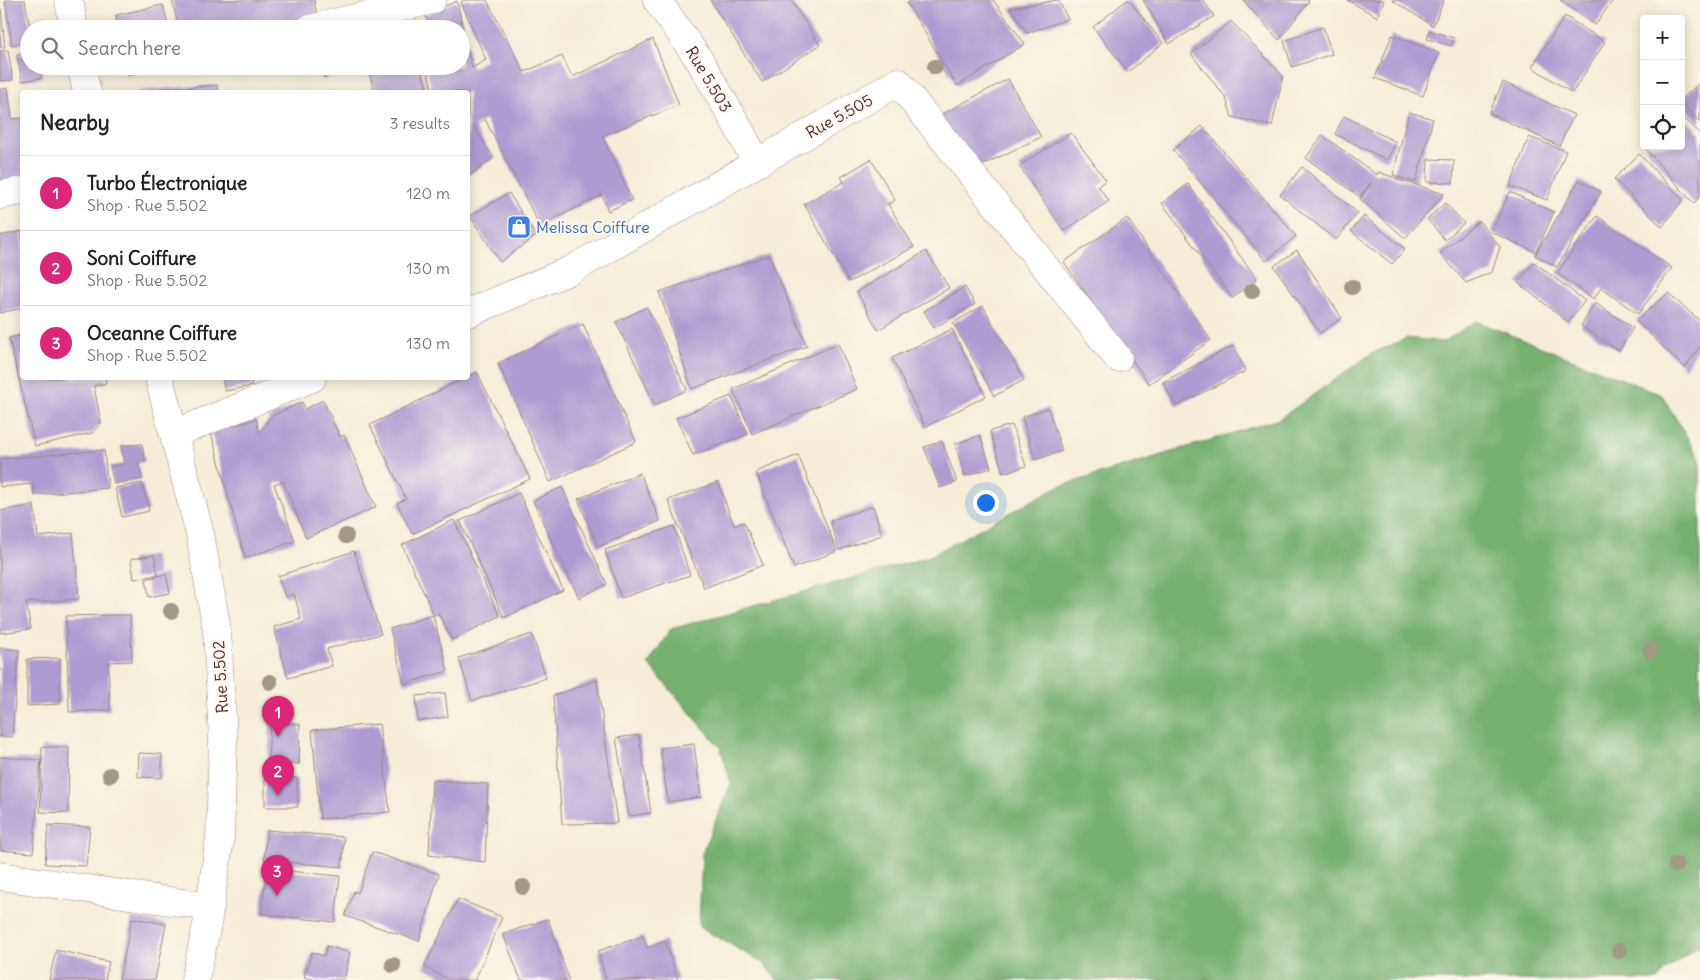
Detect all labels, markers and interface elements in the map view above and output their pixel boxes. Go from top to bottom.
map controls [1640,15,1685,150]
button: + [1640,15,1685,60]
search box [20,20,470,75]
icon: search [38,34,66,62]
text: Search here [78,36,181,60]
street label: Rue 5.503 [682,43,736,115]
button: − [1640,60,1685,105]
street label: Rue 5.505 [802,90,876,142]
button: locate [1640,105,1685,150]
text: Nearby [40,109,110,136]
text: 3 results [390,113,450,133]
text: Turbo Électronique [87,171,247,195]
text: 1 [53,183,59,203]
text: 120 m [407,183,450,203]
text: Shop · Rue 5.502 [87,195,207,215]
shop icon: Melissa Coiffure [506,214,532,240]
place label: Melissa Coiffure [536,217,650,237]
text: Soni Coiffure [87,246,196,270]
text: 2 [52,258,60,278]
text: 130 m [406,258,450,278]
text: Shop · Rue 5.502 [87,270,207,290]
text: Oceanne Coiffure [87,321,237,345]
text: 3 [51,333,61,353]
text: 130 m [406,333,450,353]
text: Shop · Rue 5.502 [87,345,207,365]
your location [973,490,999,516]
street label: Rue 5.502 [208,640,232,714]
pin: 1 [262,696,294,737]
pin: 2 [262,755,294,796]
pin: 3 [261,855,293,896]

